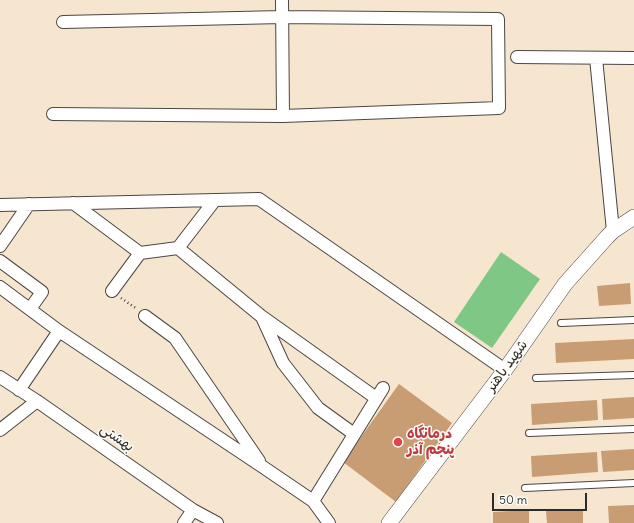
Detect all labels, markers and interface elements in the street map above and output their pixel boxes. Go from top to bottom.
street label: شهید باهنر [483,337,531,395]
street label: بهشتی [97,420,137,456]
place label: درمانگاه پنجم آذر [407,426,454,458]
marker: درمانگاه پنجم آذر [392,436,404,448]
scale bar [494,485,589,511]
text: 50 m [499,492,527,507]

